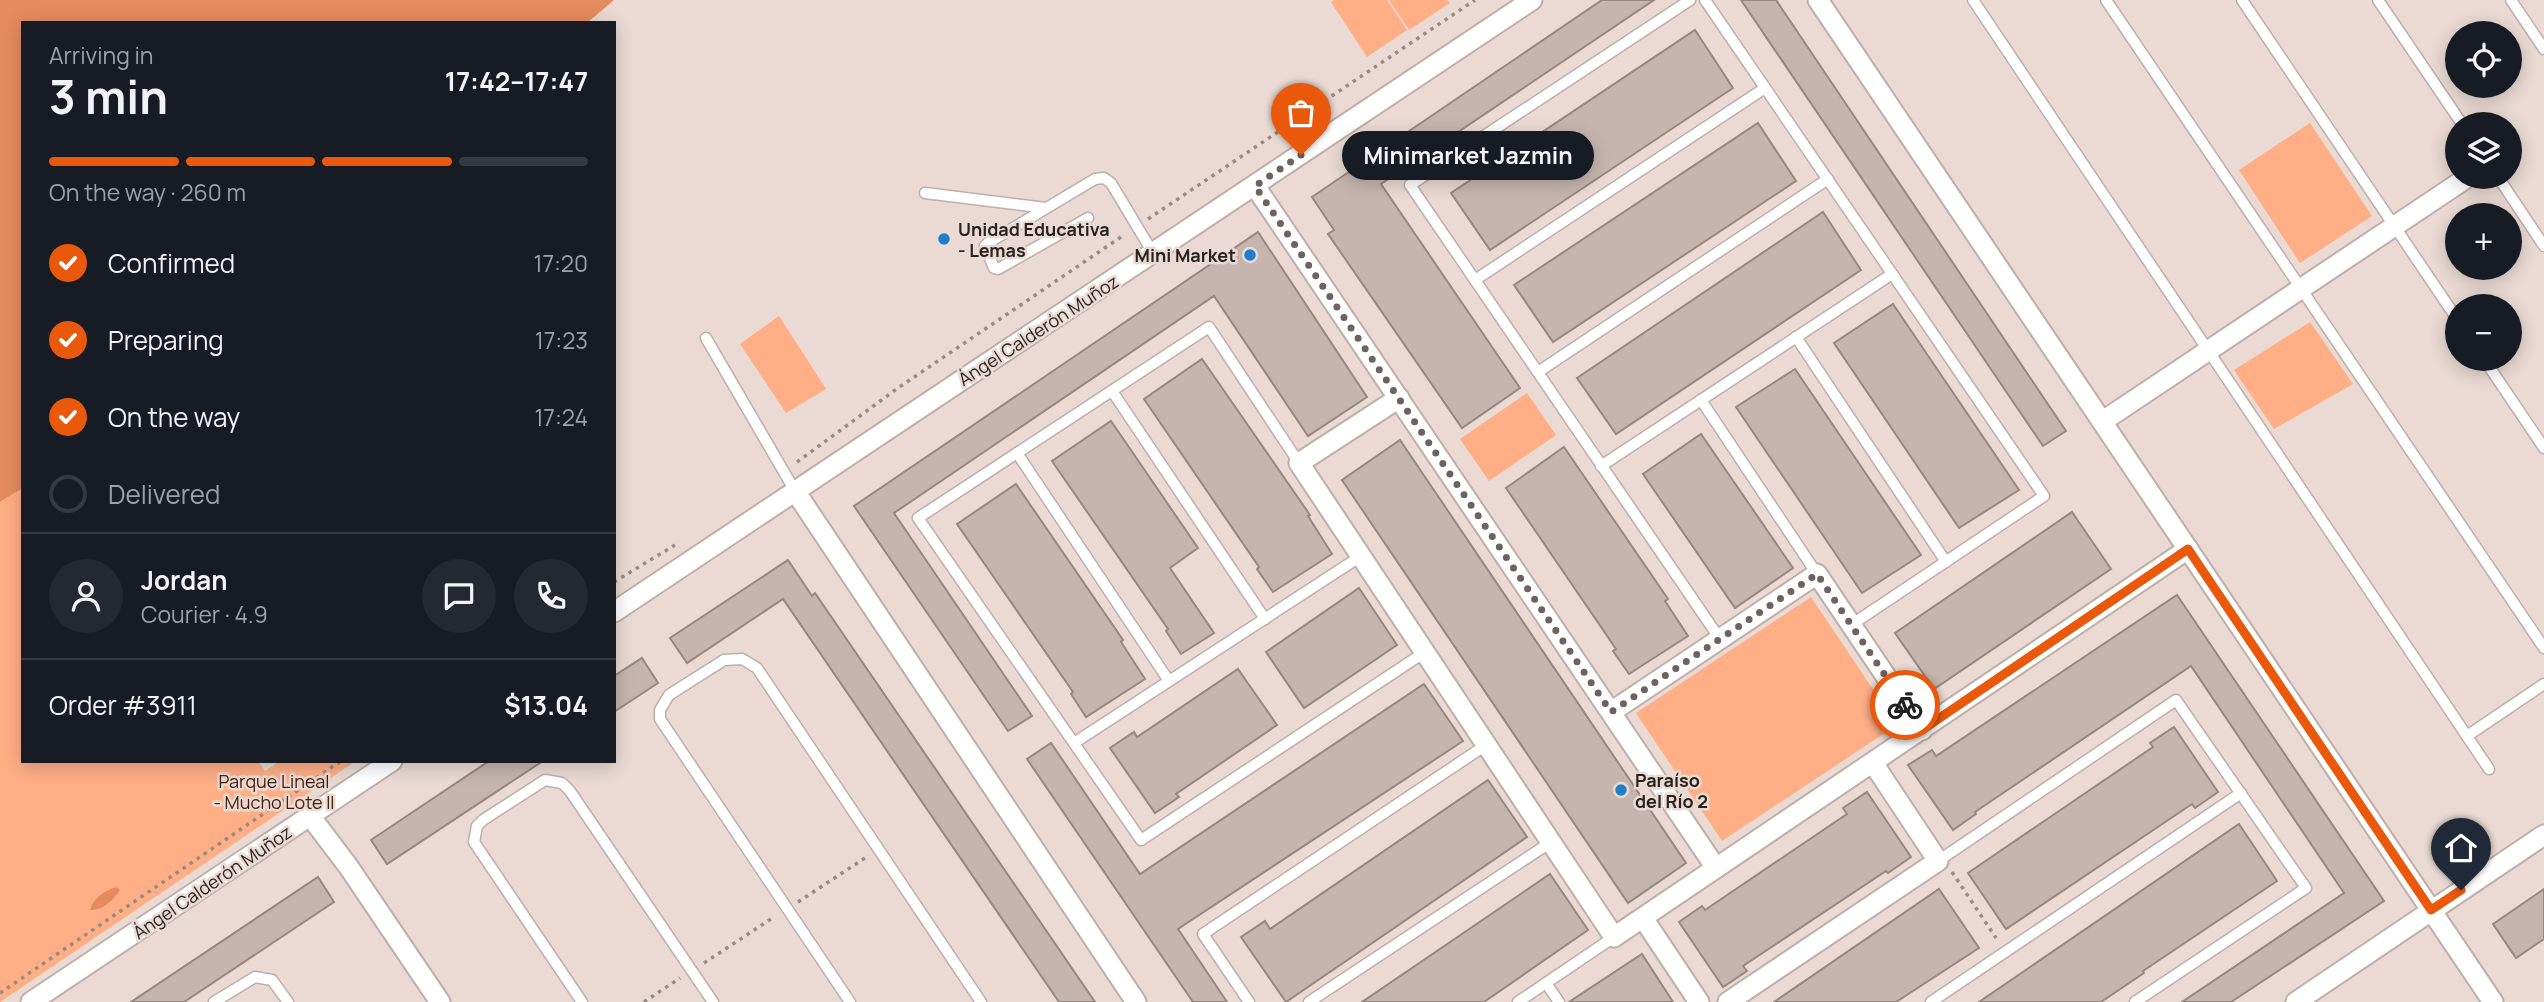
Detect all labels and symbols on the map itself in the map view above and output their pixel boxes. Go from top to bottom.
pin [1271,83,1331,155]
callout: Minimarket Jazmin [1343,130,1595,180]
place label: Unidad Educativa - Lemas [958,217,1110,262]
marker: Unidad Educativa - Lemas [936,231,952,247]
place label: Mini Market [1135,243,1236,267]
marker: Mini Market [1242,247,1258,263]
street label: Ángel Calderón Muñoz [953,269,1123,391]
courier [1870,670,1940,740]
place label: Paraíso del Río 2 [1635,768,1708,813]
park label: Parque Lineal - Mucho Lote II [213,769,335,814]
marker: Paraíso del Río 2 [1613,782,1629,798]
pin [2431,818,2491,890]
street label: Ángel Calderón Muñoz [128,820,296,944]

